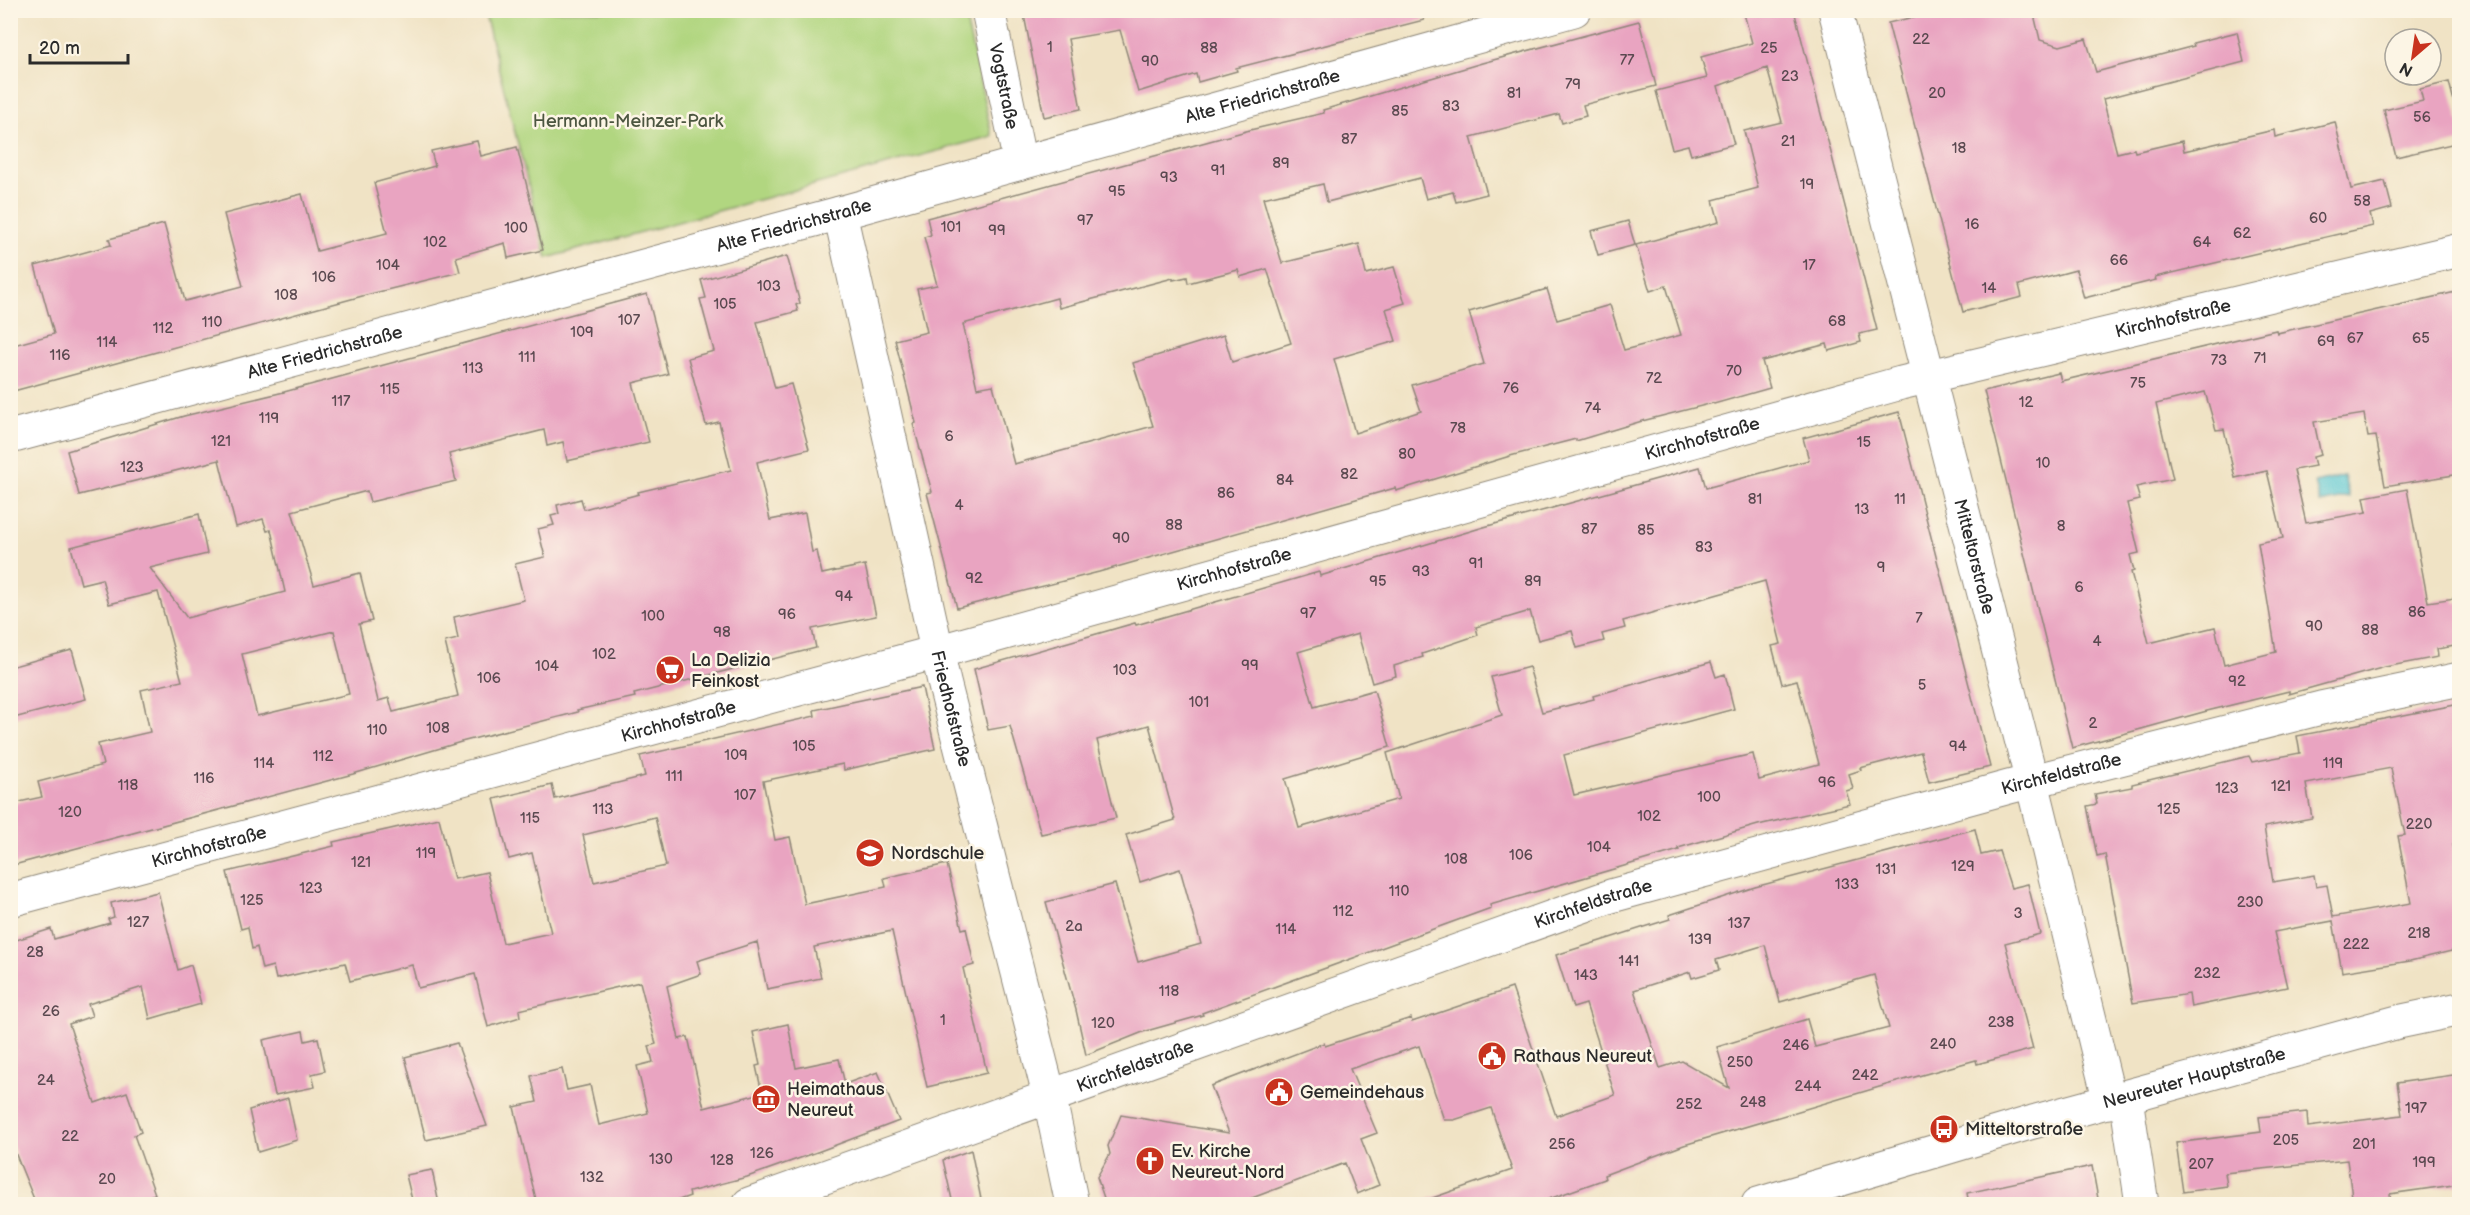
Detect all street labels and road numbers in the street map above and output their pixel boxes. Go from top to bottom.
street label: Vogtstraße [984,42,1023,132]
street label: Alte Friedrichstraße [1183,65,1343,128]
street label: Alte Friedrichstraße [714,195,874,257]
street label: Kirchhofstraße [2113,295,2233,343]
street label: Alte Friedrichstraße [245,321,405,384]
street label: Kirchhofstraße [1643,413,1762,465]
street label: Mitteltorstraße [1949,497,1999,617]
street label: Kirchhofstraße [1174,543,1294,596]
street label: Friedhofstraße [926,649,975,770]
street label: Kirchhofstraße [619,696,739,747]
street label: Kirchfeldstraße [1999,749,2124,800]
street label: Kirchhofstraße [149,822,269,873]
street label: Kirchfeldstraße [1531,875,1655,934]
street label: Kirchfeldstraße [1074,1036,1197,1097]
street label: Neureuter Hauptstraße [2100,1043,2288,1113]

